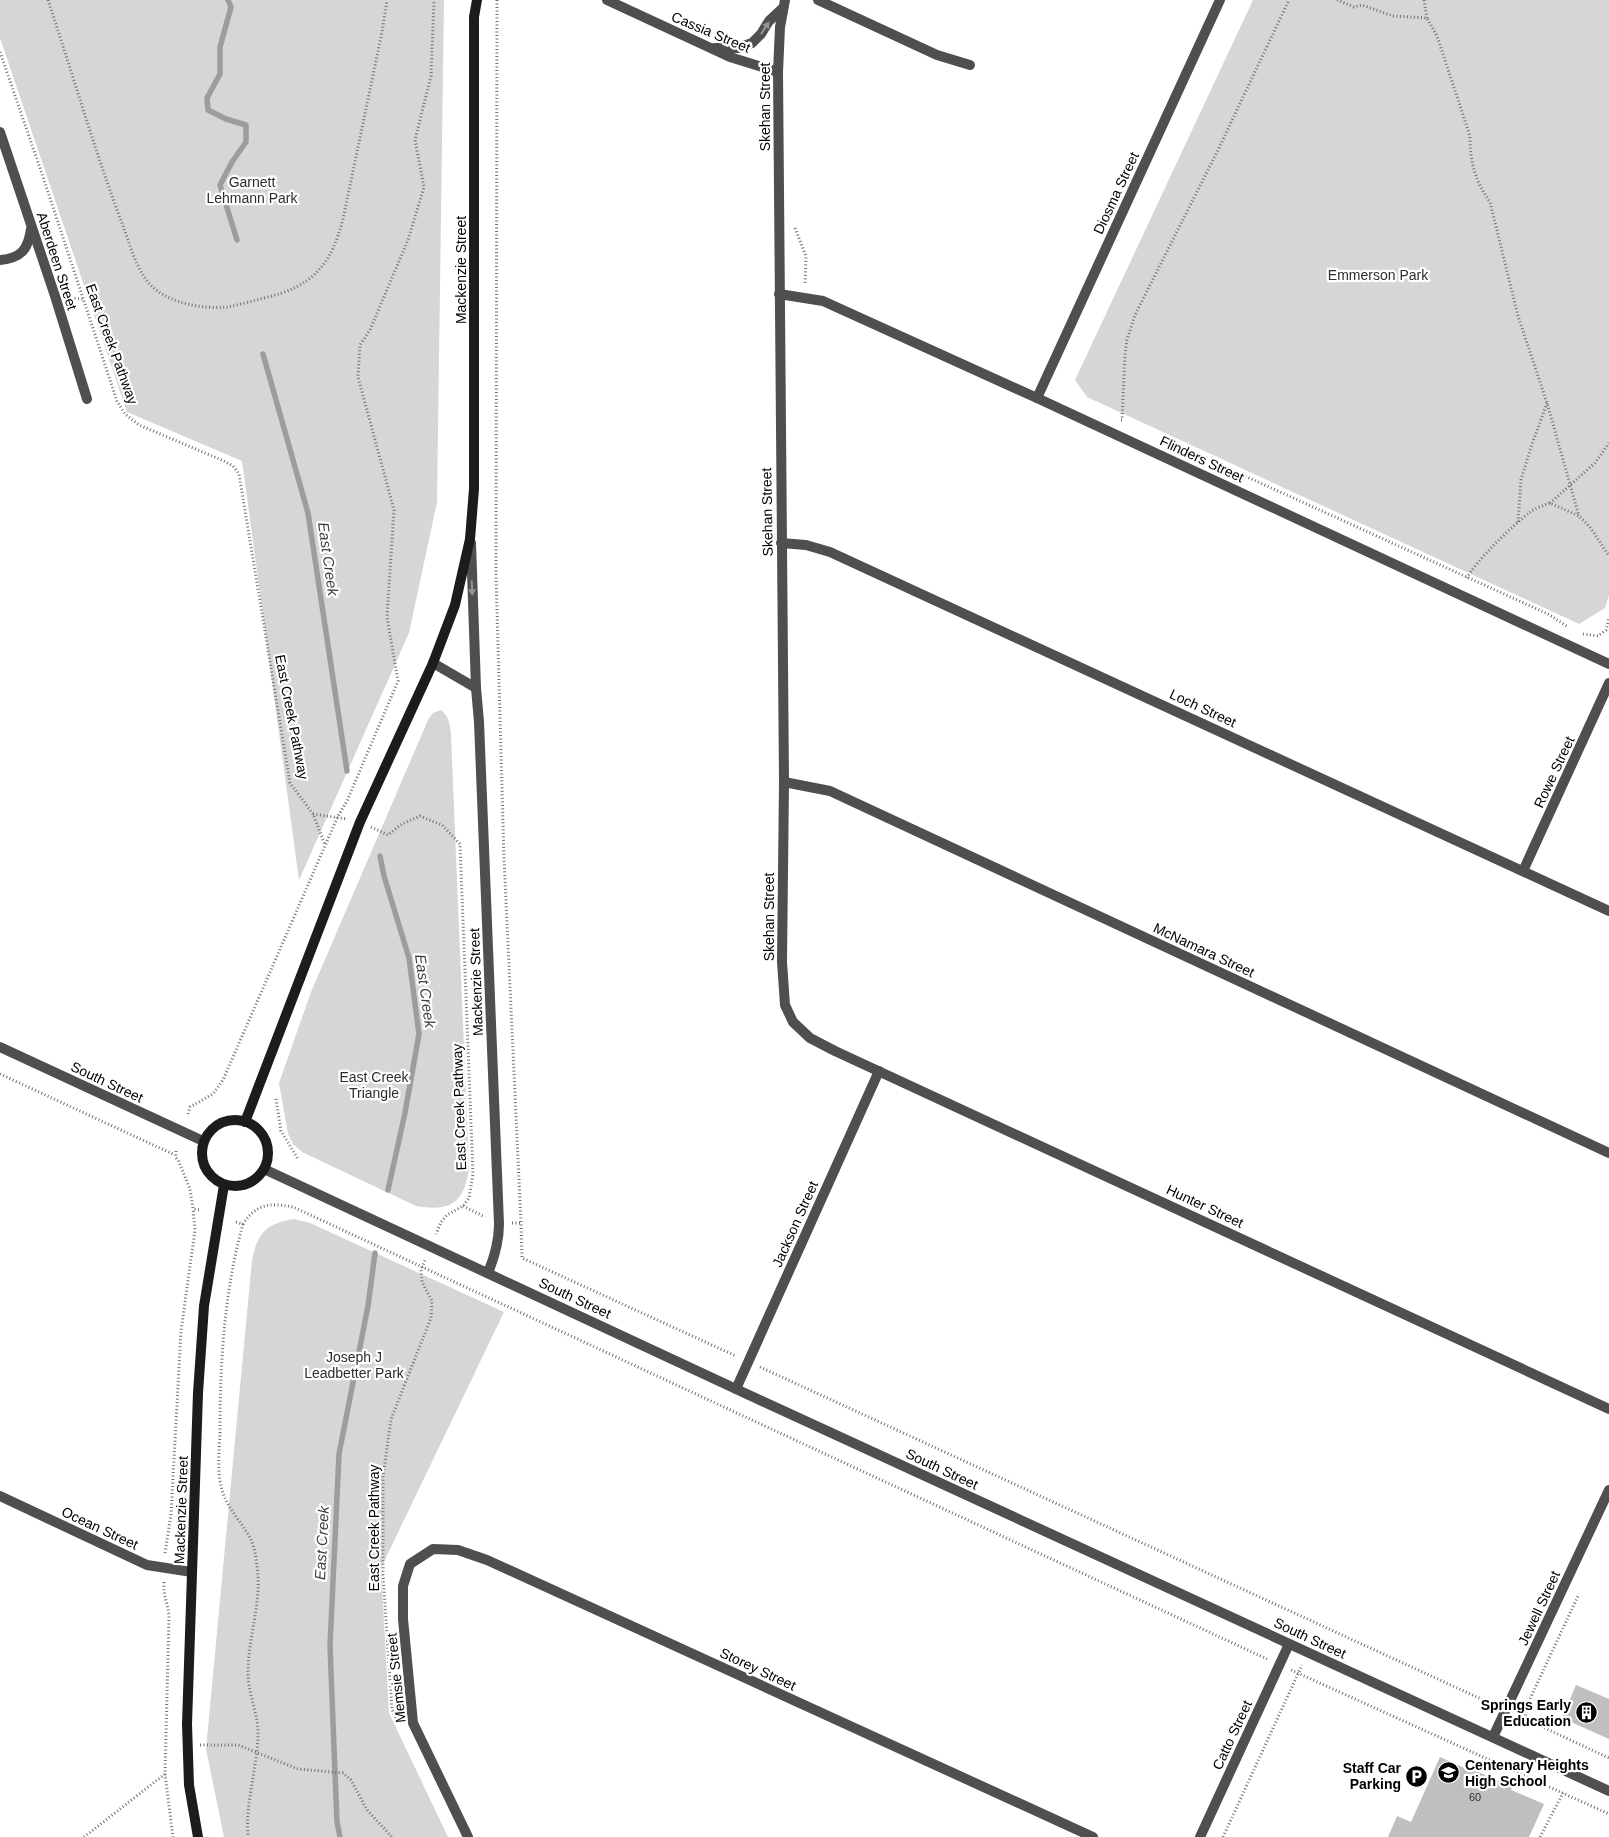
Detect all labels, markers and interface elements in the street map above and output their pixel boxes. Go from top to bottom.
street label: Cassia Street [669,8,753,56]
one-way arrow [760,21,770,34]
street label: Skehan Street [757,63,773,151]
street label: Diosma Street [1090,149,1142,237]
park label: Garnett Lehmann Park [206,174,299,206]
street label: Aberdeen Street [34,210,80,312]
street label: Mackenzie Street [453,216,469,324]
park label: Emmerson Park [1328,267,1429,283]
street label: East Creek Pathway [83,282,141,406]
street label: Flinders Street [1157,433,1247,486]
street label: Skehan Street [758,467,776,557]
water label: East Creek [315,521,342,598]
one-way arrow [469,580,477,596]
street label: East Creek Pathway [272,653,312,781]
street label: Loch Street [1167,686,1239,730]
street label: Rowe Street [1530,734,1578,810]
street label: Skehan Street [761,873,777,961]
street label: McNamara Street [1151,920,1257,980]
street label: Mackenzie Street [466,928,486,1036]
water label: East Creek [412,953,439,1030]
street label: East Creek Pathway [449,1043,469,1171]
street label: South Street [68,1058,146,1106]
park label: East Creek Triangle [339,1069,410,1101]
street label: Jackson Street [769,1178,821,1270]
street label: Hunter Street [1164,1181,1246,1231]
street label: South Street [536,1274,614,1322]
park label: Joseph J Leadbetter Park [304,1349,405,1381]
street label: South Street [903,1445,981,1493]
street label: Mackenzie Street [171,1456,191,1564]
street label: East Creek Pathway [366,1465,382,1591]
street label: Ocean Street [59,1503,141,1553]
water label: East Creek [311,1504,332,1580]
street label: Jewell Street [1515,1568,1563,1648]
street label: South Street [1271,1614,1349,1662]
street label: Memsie Street [383,1632,409,1724]
street label: Storey Street [718,1644,799,1694]
place label: Springs Early Education [1481,1697,1571,1729]
street label: Catto Street [1209,1698,1255,1772]
building icon: Springs Early Education [1575,1701,1599,1725]
place label: Centenary Heights High School [1465,1757,1589,1789]
place label: Staff Car Parking [1343,1760,1402,1792]
school or university icon: Centenary Heights High School [1437,1761,1461,1785]
parking icon: Staff Car Parking [1405,1764,1429,1788]
house number: 60 [1469,1791,1481,1803]

